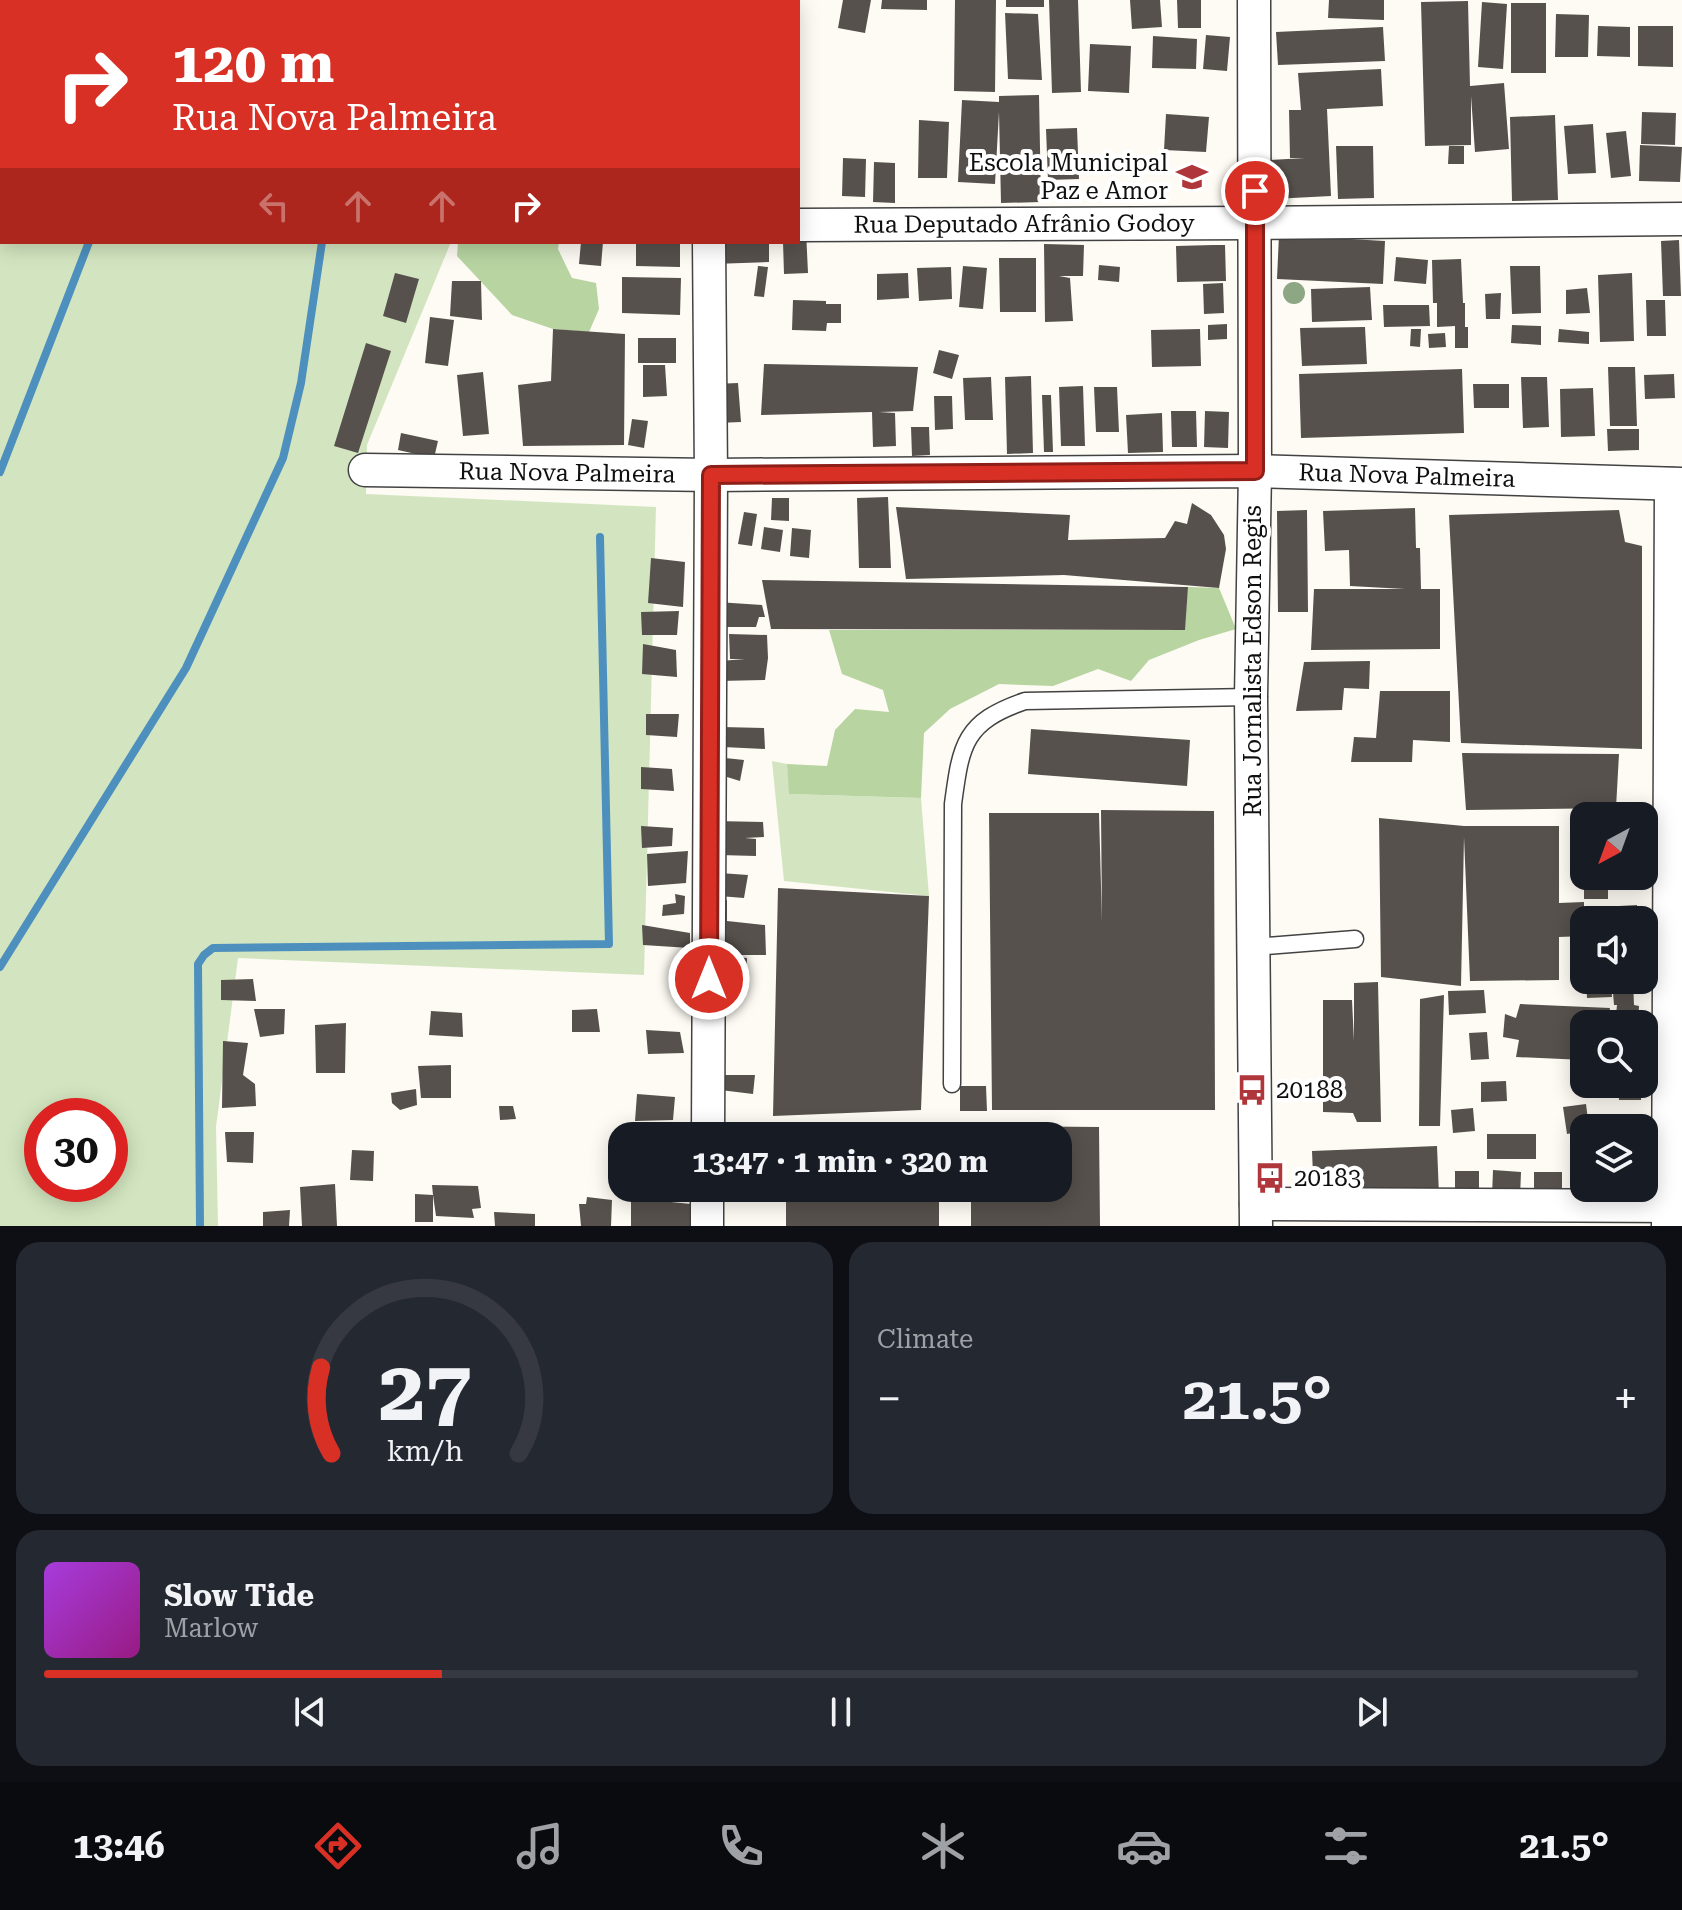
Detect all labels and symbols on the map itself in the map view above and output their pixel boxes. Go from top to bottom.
place label: Escola Municipal Paz e Amor [969,149,1168,205]
pin [1221,157,1289,225]
school or university icon: Escola Municipal Paz e Amor [1175,160,1209,194]
street label: Rua Deputado Afrânio Godoy [853,209,1195,239]
street label: Rua Nova Palmeira [458,457,675,488]
street label: Rua Nova Palmeira [1298,458,1516,493]
street label: Rua Jornalista Edson Regis [1239,505,1267,817]
north arrow [1570,802,1658,890]
position arrow [667,937,751,1021]
bus stop icon: 20188 [1235,1073,1269,1107]
place label: 20188 [1276,1076,1343,1104]
speed limit sign: 30 [24,1098,128,1202]
bus stop icon: 20183 [1253,1161,1287,1195]
place label: 20183 [1294,1164,1361,1192]

